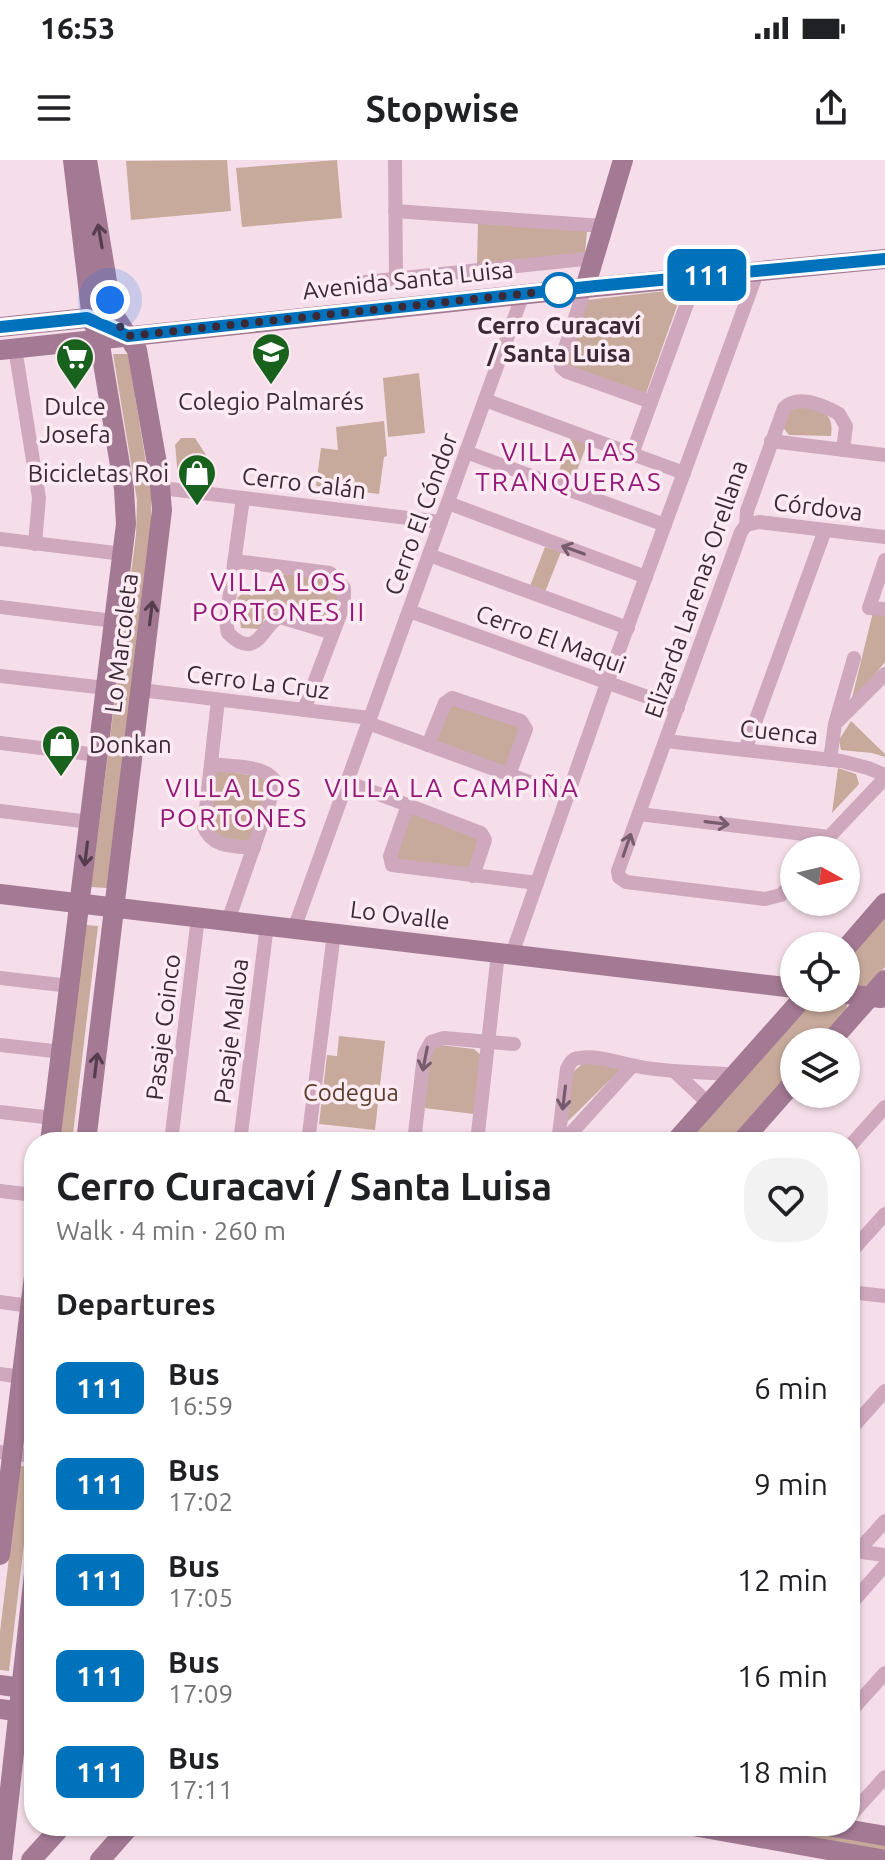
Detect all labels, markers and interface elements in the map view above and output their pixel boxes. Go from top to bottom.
text: 16:53 [40,11,115,45]
icon: menu [32,86,76,130]
icon: share [809,86,853,130]
text: Stopwise [365,88,520,129]
one-way arrow [91,224,106,249]
line badge: 111 [661,249,753,301]
street label: Avenida Santa Luisa [301,255,515,305]
text: 111 [683,259,731,290]
marker: Cerro Curacaví / Santa Luisa [542,273,576,307]
your location [90,280,130,320]
place label: Cerro Curacaví / Santa Luisa [477,312,641,367]
school or university icon: Colegio Palmarés [250,331,292,386]
supermarket icon: Dulce Josefa [54,336,96,391]
place label: Colegio Palmarés [178,388,364,415]
place label: Dulce Josefa [40,393,110,448]
street label: Cerro El Cóndor [379,429,463,599]
district label: VILLA LAS TRANQUERAS [475,437,663,496]
shop icon: Bicicletas Roi [176,452,218,507]
street label: Elizarda Larenas Orellana [639,457,753,721]
place label: Bicicletas Roi [28,460,169,487]
street label: Cerro Calán [240,462,368,504]
street label: Córdova [772,488,864,526]
one-way arrow [561,542,586,556]
district label: VILLA LOS PORTONES II [192,567,366,626]
street label: Lo Marcoleta [99,572,143,714]
street label: Cerro El Maqui [472,599,630,679]
one-way arrow [144,601,159,626]
street label: Cerro La Cruz [185,660,331,704]
street label: Cuenca [739,714,819,750]
shop icon: Donkan [40,723,82,778]
place label: Donkan [89,731,172,758]
district label: VILLA LOS PORTONES [160,773,308,832]
district label: VILLA LA CAMPIÑA [324,773,580,802]
one-way arrow [703,816,730,831]
one-way arrow [621,833,635,858]
north arrow [780,836,860,916]
map controls [780,836,860,1108]
one-way arrow [78,840,93,867]
street label: Lo Ovalle [349,895,451,935]
button: locate [780,932,860,1012]
street label: Pasaje Coinco [141,952,185,1102]
street label: Pasaje Malloa [209,957,253,1105]
button: layers [780,1028,860,1108]
one-way arrow [416,1046,431,1072]
one-way arrow [89,1052,104,1078]
park label: Codegua [303,1079,399,1106]
one-way arrow [556,1085,571,1110]
button: heart [744,1158,828,1242]
text: Cerro Curacaví / Santa Luisa [56,1165,552,1207]
text: Walk · 4 min · 260 m [56,1216,286,1245]
text: Departures [56,1287,216,1321]
text: Bus [168,1357,220,1391]
text: 6 min [754,1371,828,1405]
text: 111 [76,1372,124,1403]
text: 16:59 [168,1391,233,1420]
text: Bus [168,1453,220,1487]
text: 9 min [754,1467,828,1501]
text: 111 [76,1468,124,1499]
text: 17:02 [168,1487,233,1516]
text: Bus [168,1549,220,1583]
text: 12 min [737,1563,828,1597]
text: 111 [76,1564,124,1595]
text: 17:05 [168,1583,233,1612]
text: Bus [168,1645,220,1679]
text: 16 min [737,1659,828,1693]
text: 111 [76,1660,124,1691]
text: 17:09 [168,1679,233,1708]
text: Bus [168,1741,220,1775]
text: 18 min [737,1755,828,1789]
text: 111 [76,1756,124,1787]
text: 17:11 [168,1775,233,1804]

